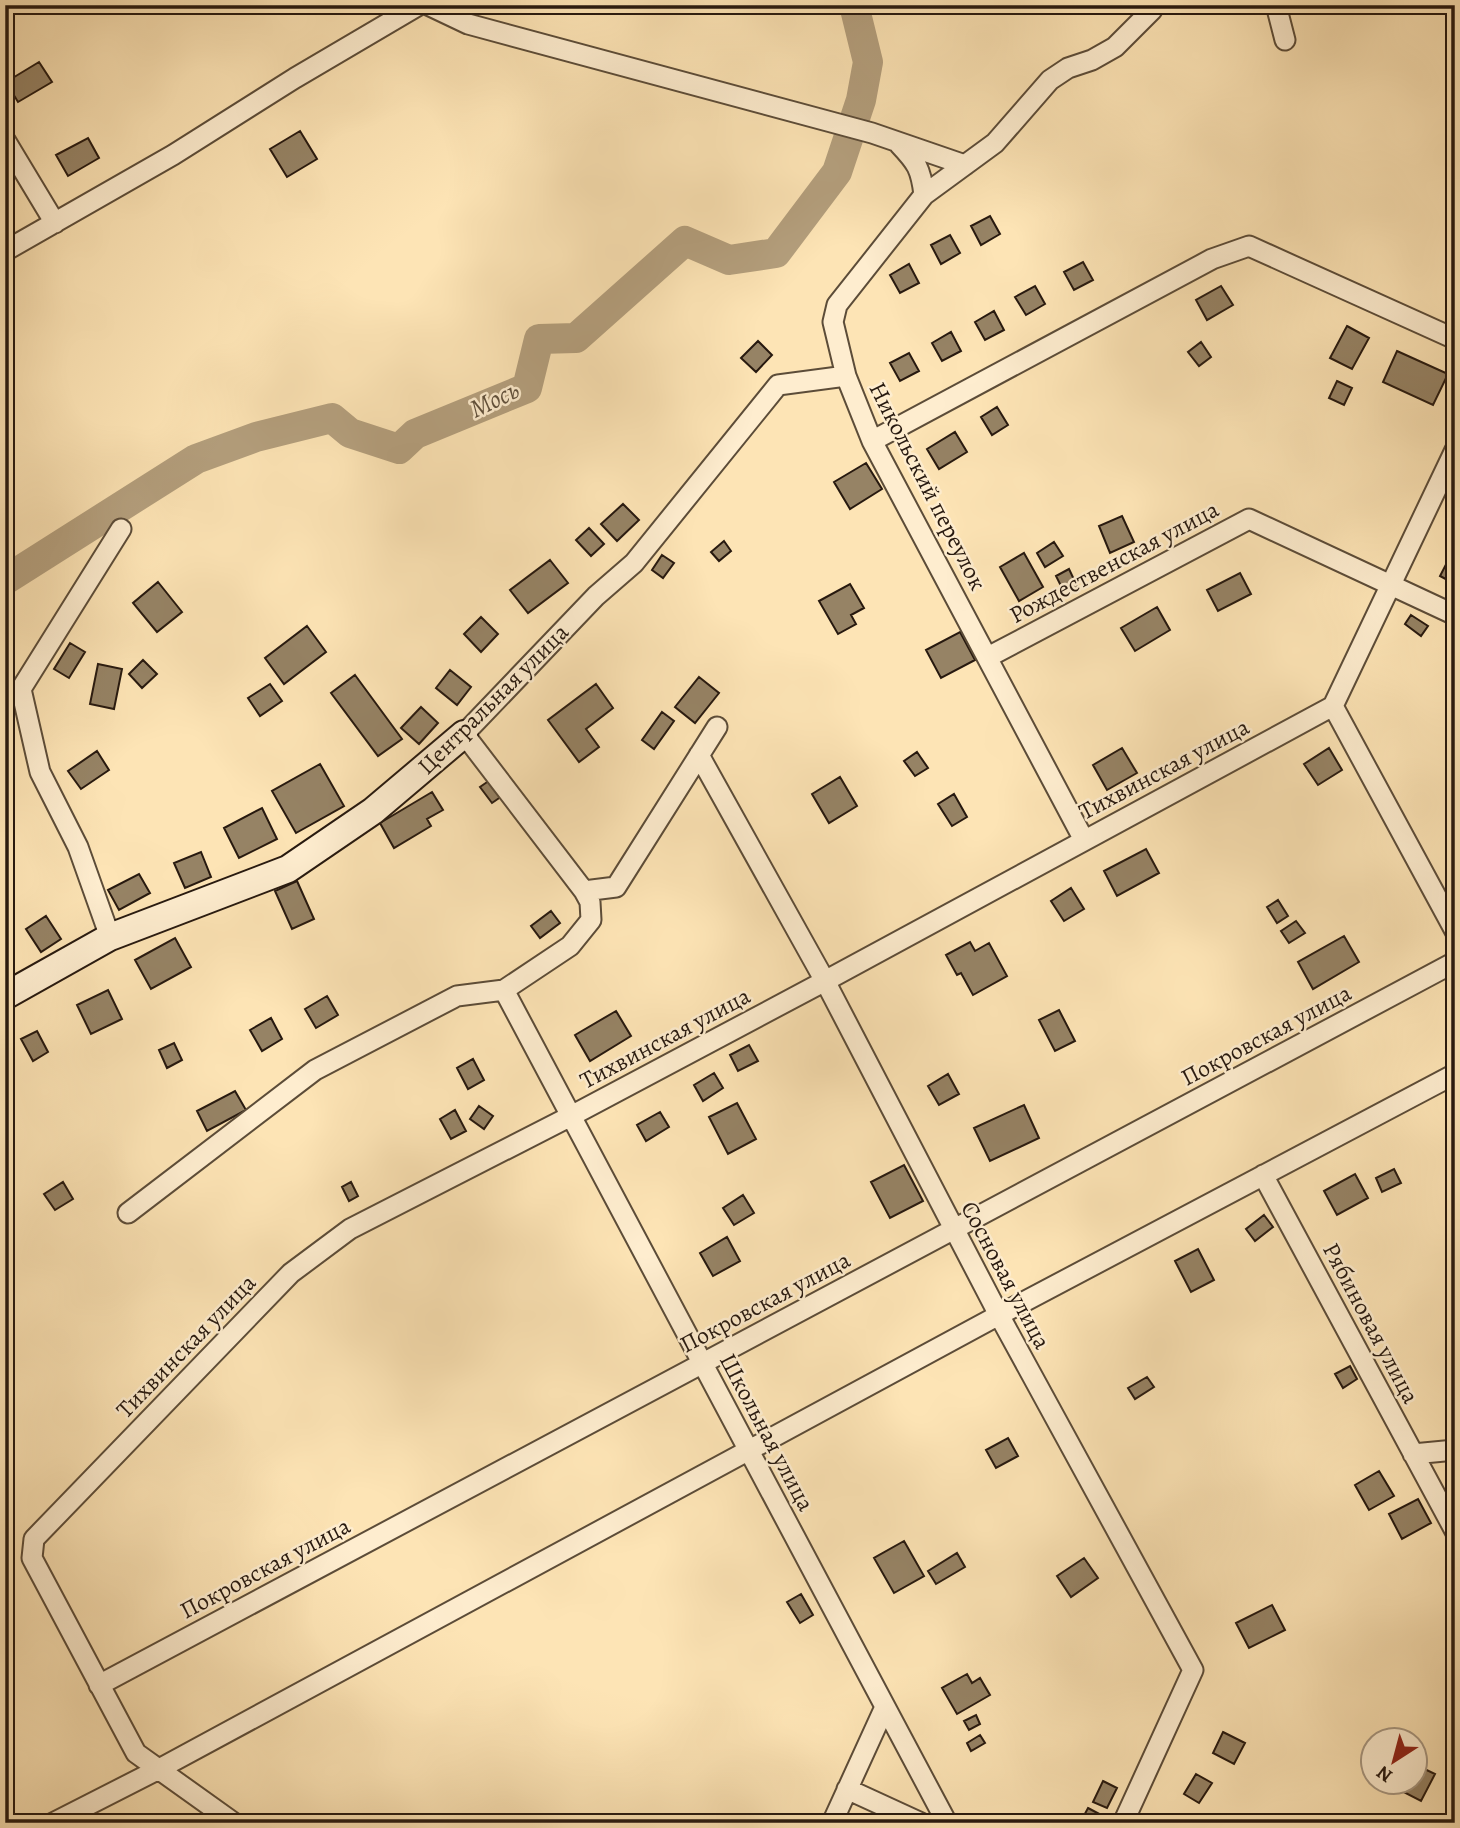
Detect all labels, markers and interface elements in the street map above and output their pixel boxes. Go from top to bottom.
water label: Мось [464,372,525,426]
street label: Никольский переулок [862,376,994,596]
street label: Рождественская улица [1004,493,1224,631]
street label: Центральная улица [410,616,576,782]
street label: Тихвинская улица [1073,711,1255,827]
street label: Покровская улица [1175,977,1357,1093]
street label: Тихвинская улица [574,980,756,1096]
street label: Сосновая улица [954,1195,1058,1355]
street label: Рябиновая улица [1315,1237,1427,1409]
street label: Покровская улица [674,1244,856,1360]
street label: Тихвинская улица [109,1267,263,1425]
street label: Школьная улица [712,1347,822,1517]
street label: Покровская улица [174,1510,356,1626]
north arrow [1358,1727,1428,1797]
text: N [1371,1759,1398,1789]

